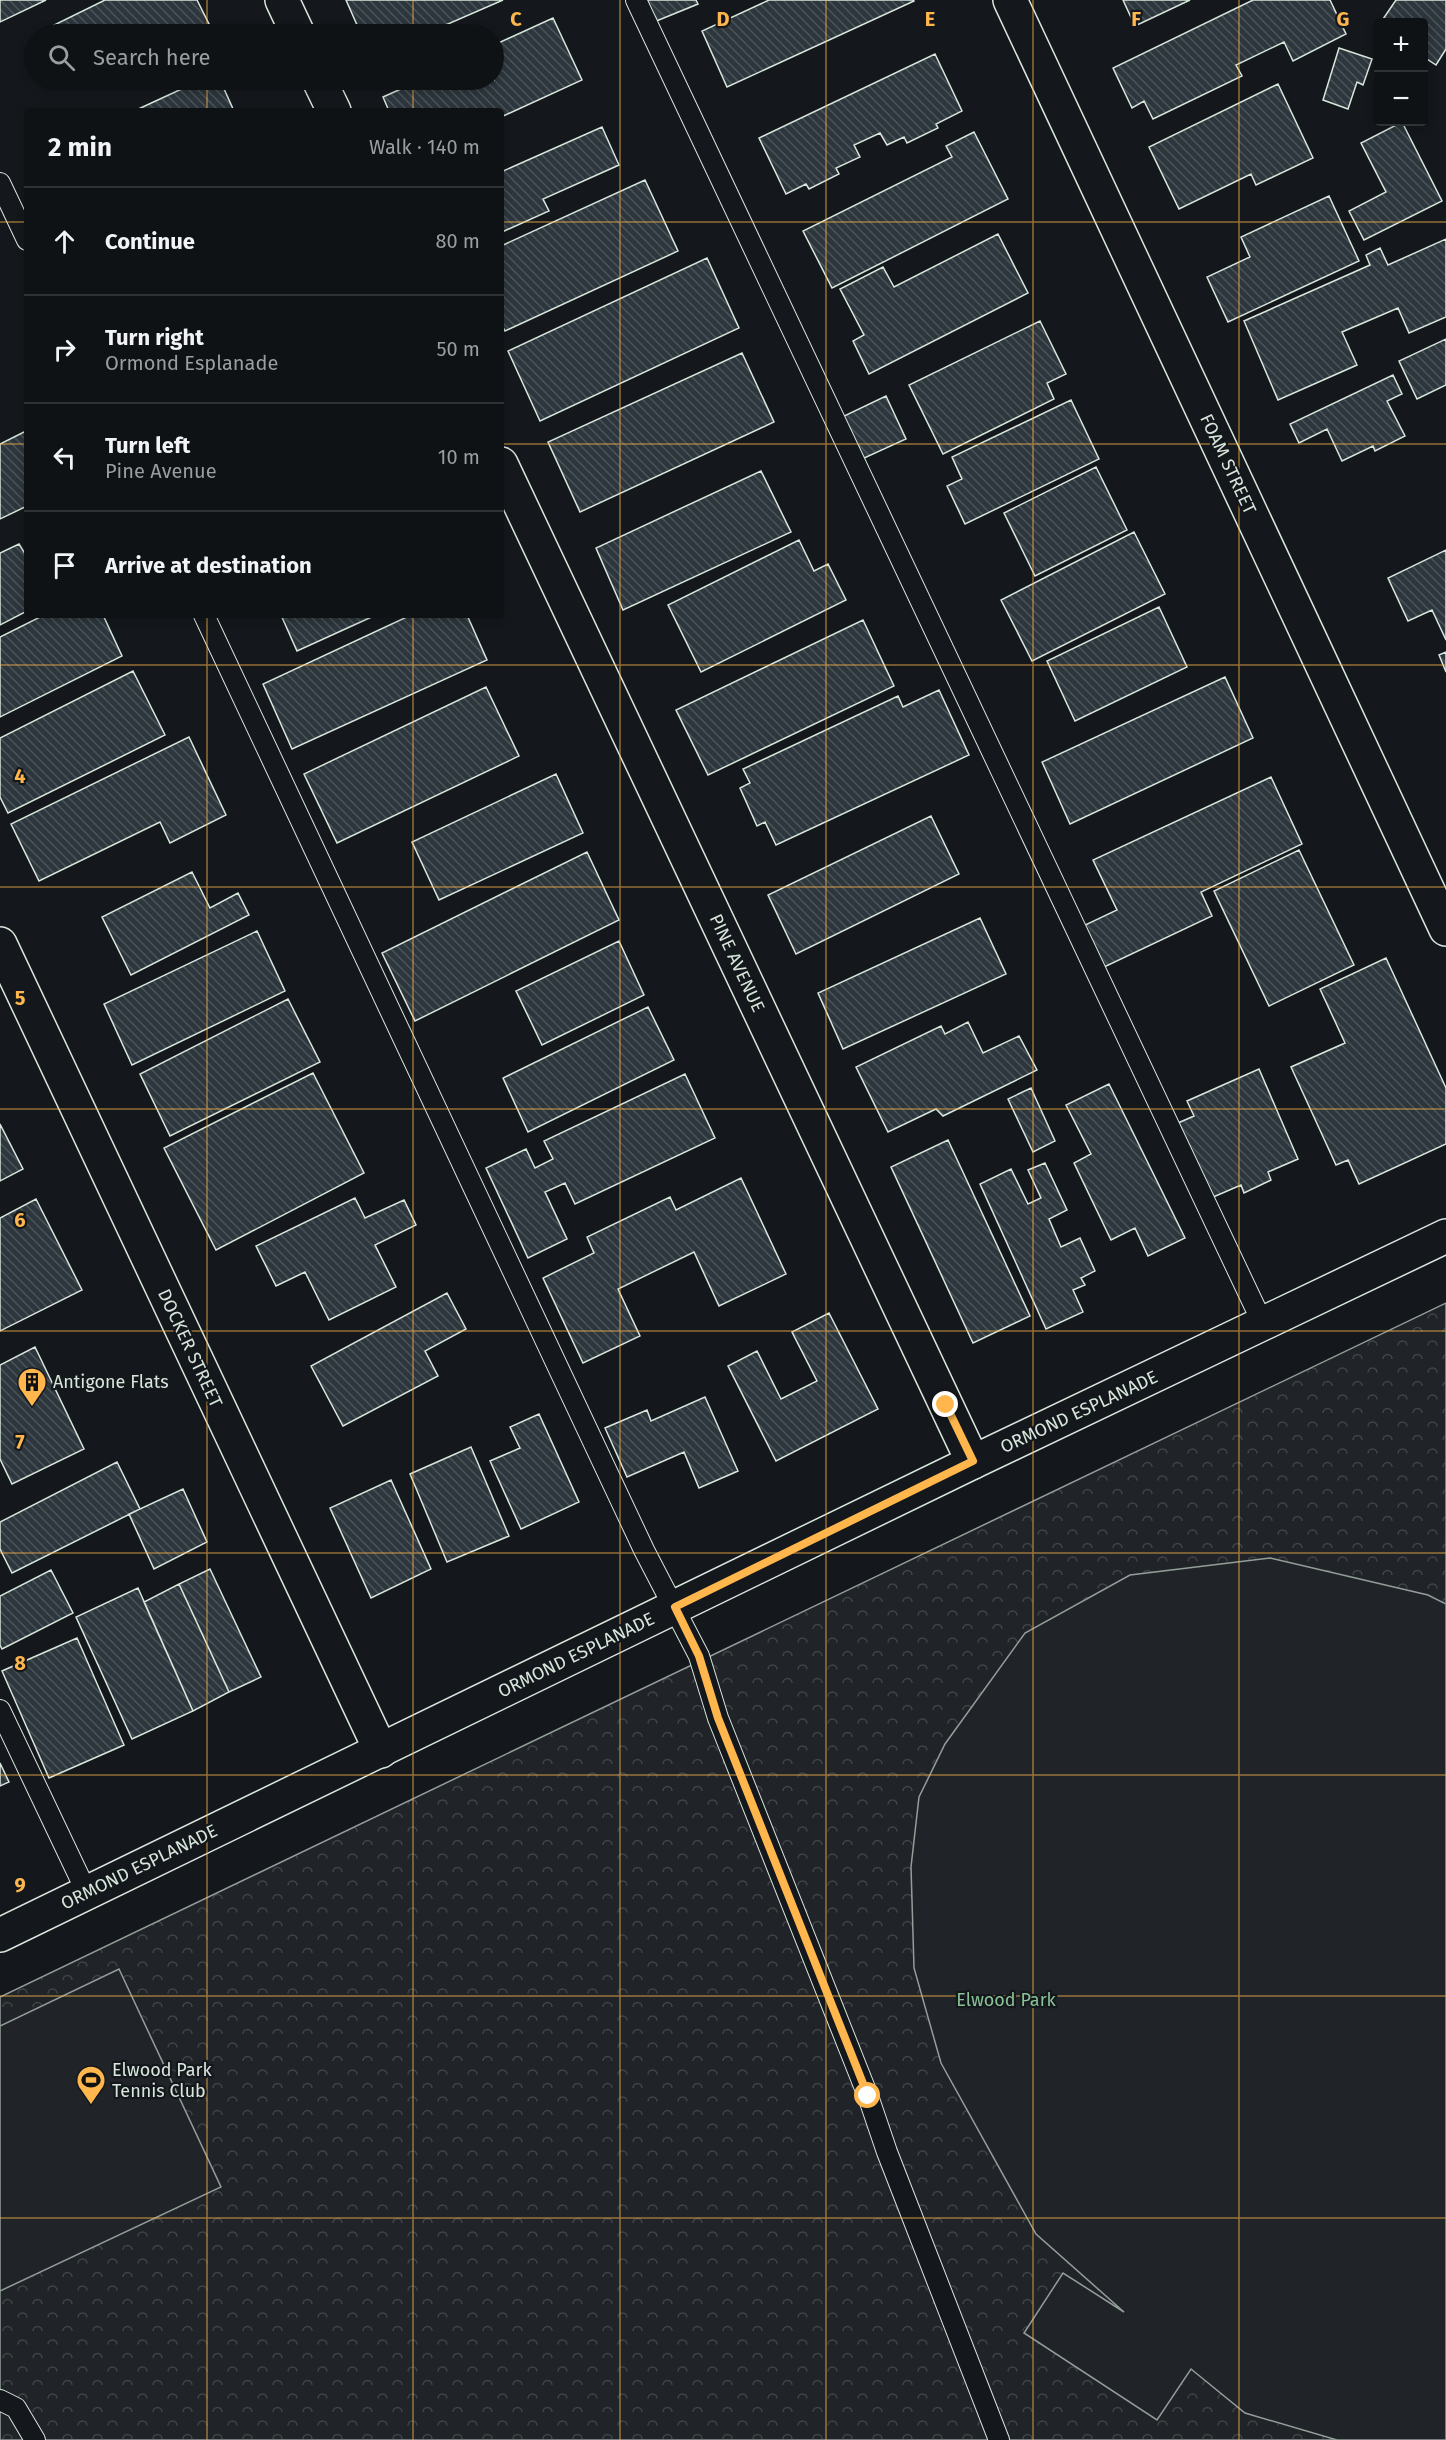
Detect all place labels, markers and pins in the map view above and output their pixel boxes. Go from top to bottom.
building icon: Antigone Flats [16,1366,48,1408]
place label: Antigone Flats [53,1371,169,1393]
place label: Elwood Park Tennis Club [112,2059,212,2102]
sports icon: Elwood Park Tennis Club [75,2064,107,2106]

